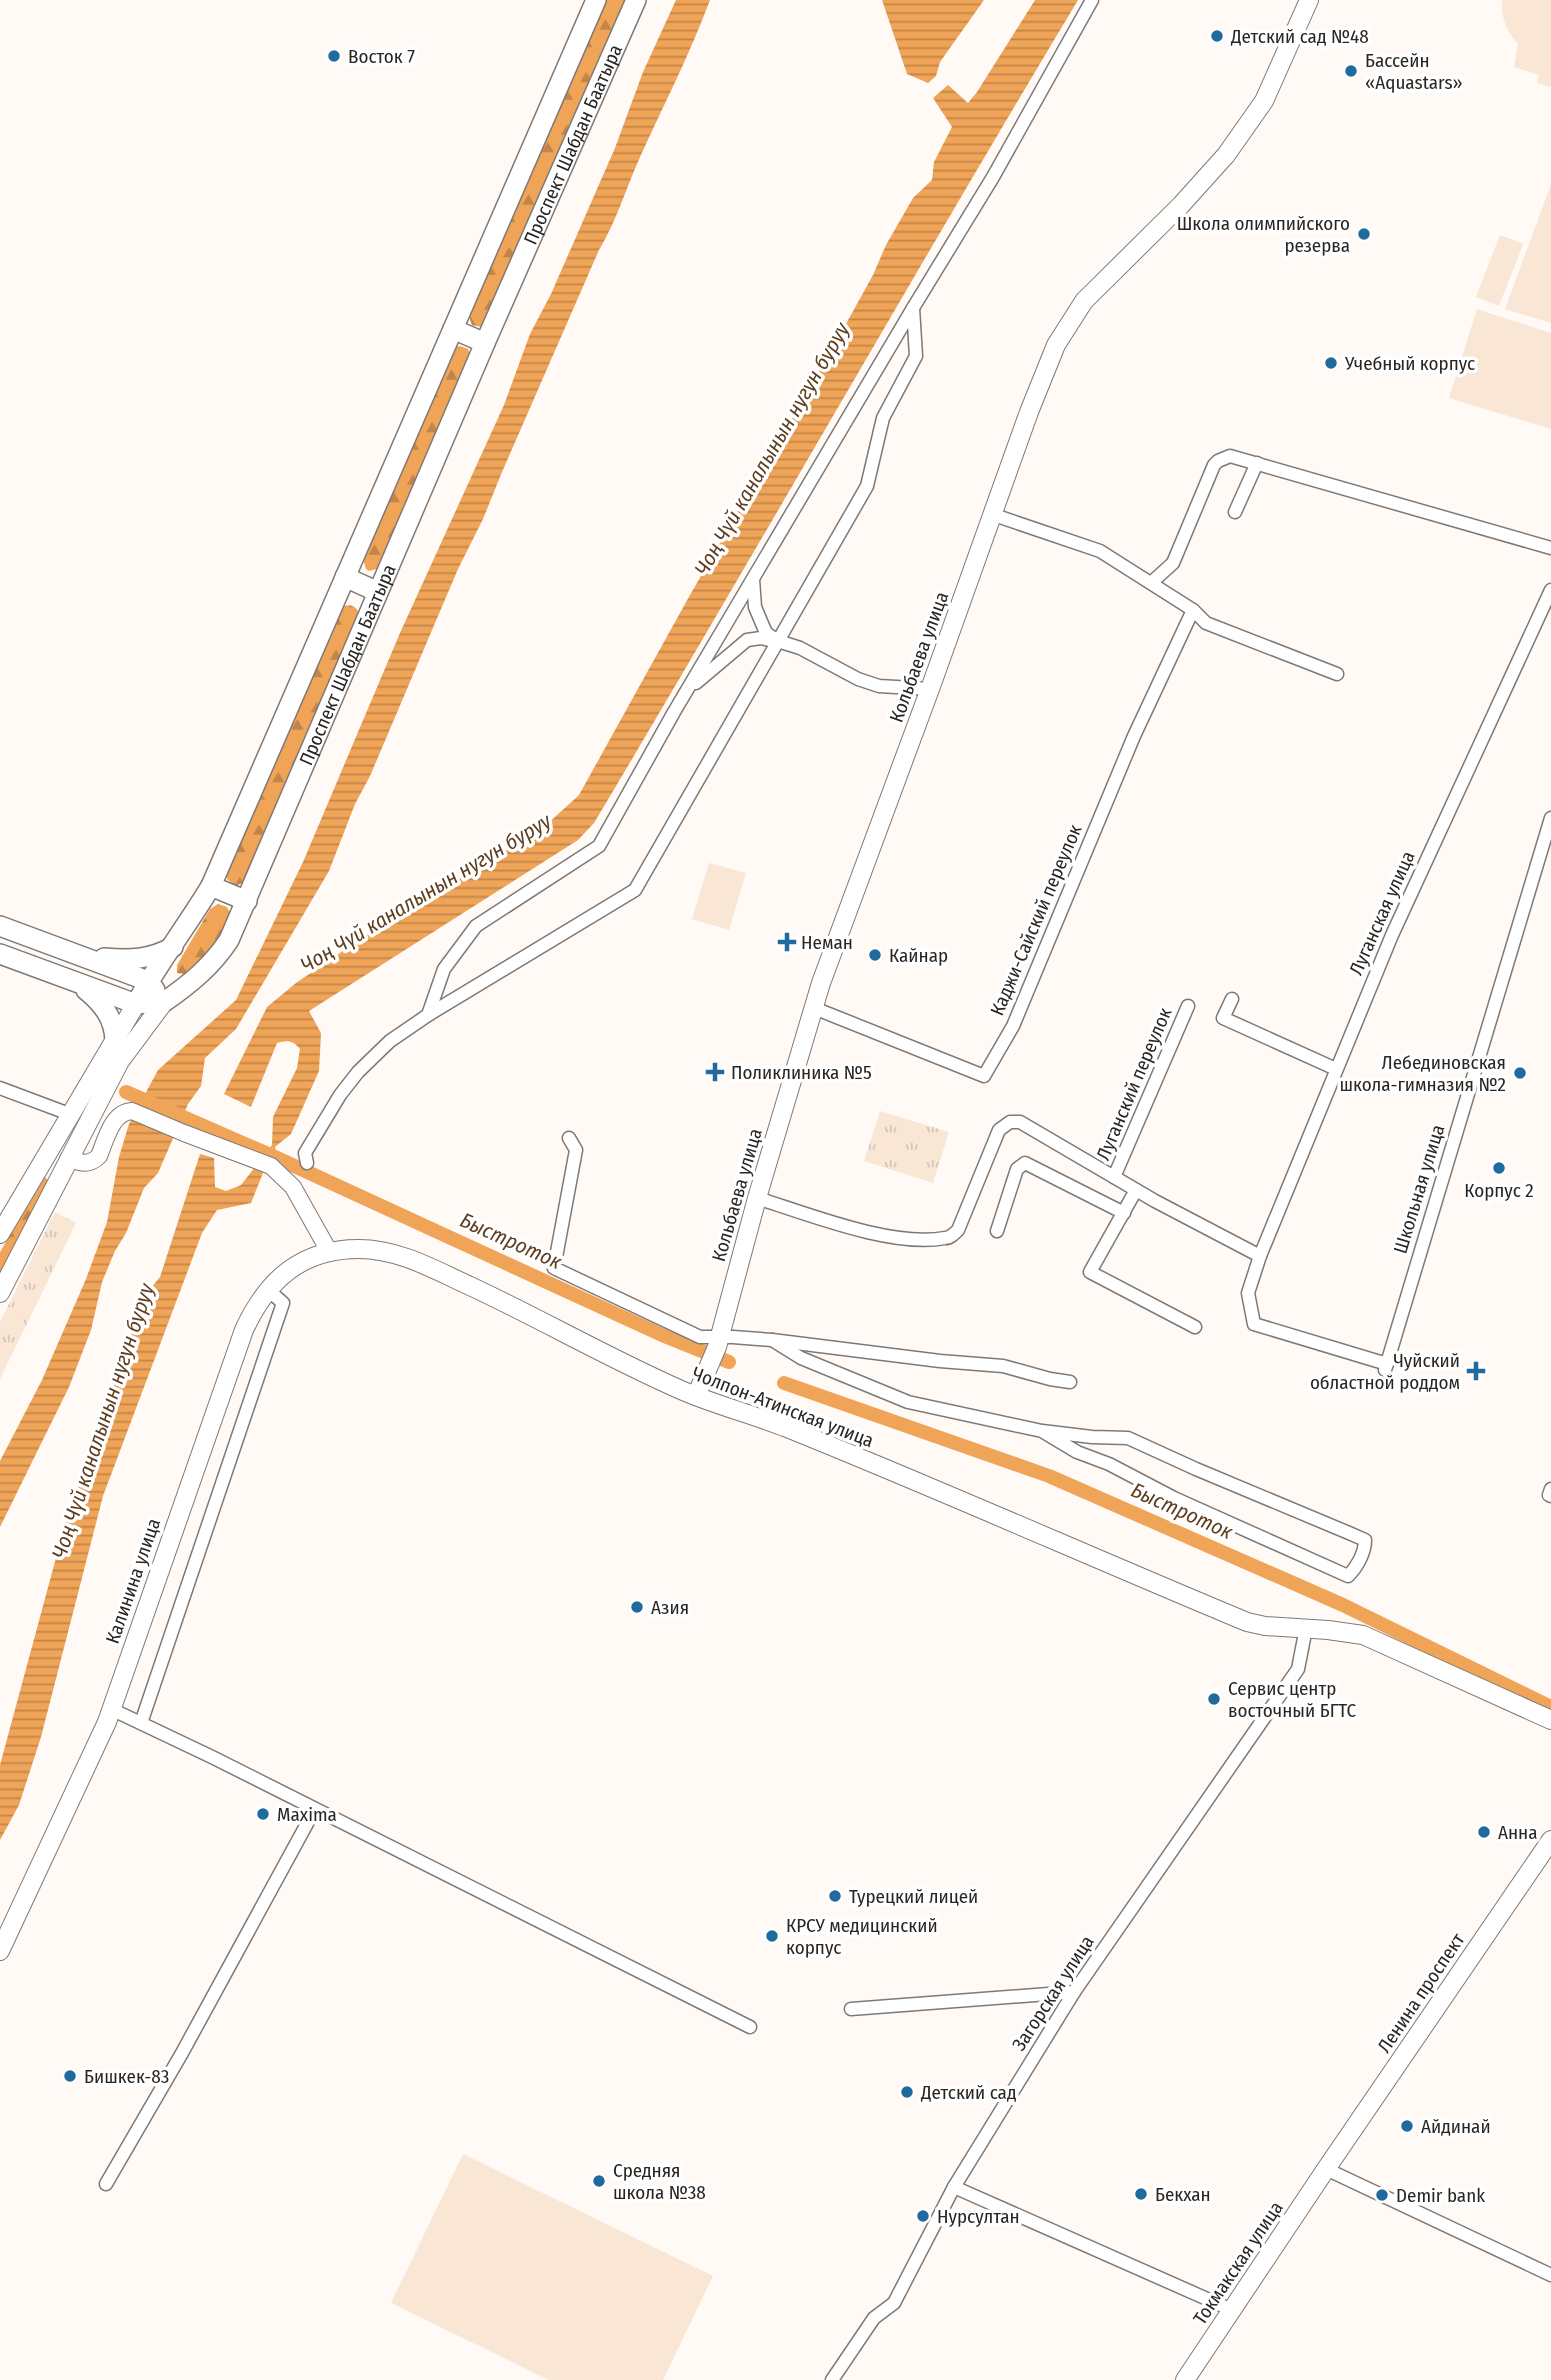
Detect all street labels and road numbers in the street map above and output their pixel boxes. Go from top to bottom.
street label: Проспект Шабдан Баатыра [518,41,627,248]
street label: Проспект Шабдан Баатыра [294,561,400,769]
street label: Кольбаева улица [885,589,953,725]
street label: Каджи-Сайский переулок [985,821,1087,1019]
street label: Луганская улица [1344,847,1420,979]
street label: Луганский переулок [1091,1004,1177,1164]
street label: Школьная улица [1388,1122,1450,1256]
street label: Кольбаева улица [707,1126,767,1264]
street label: Чолпон-Атинская улица [689,1362,877,1452]
street label: Калинина улица [101,1515,165,1647]
street label: Ленина проспект [1373,1929,1470,2057]
street label: Загорская улица [1007,1931,1099,2055]
street label: Токмакская улица [1188,2197,1288,2329]

